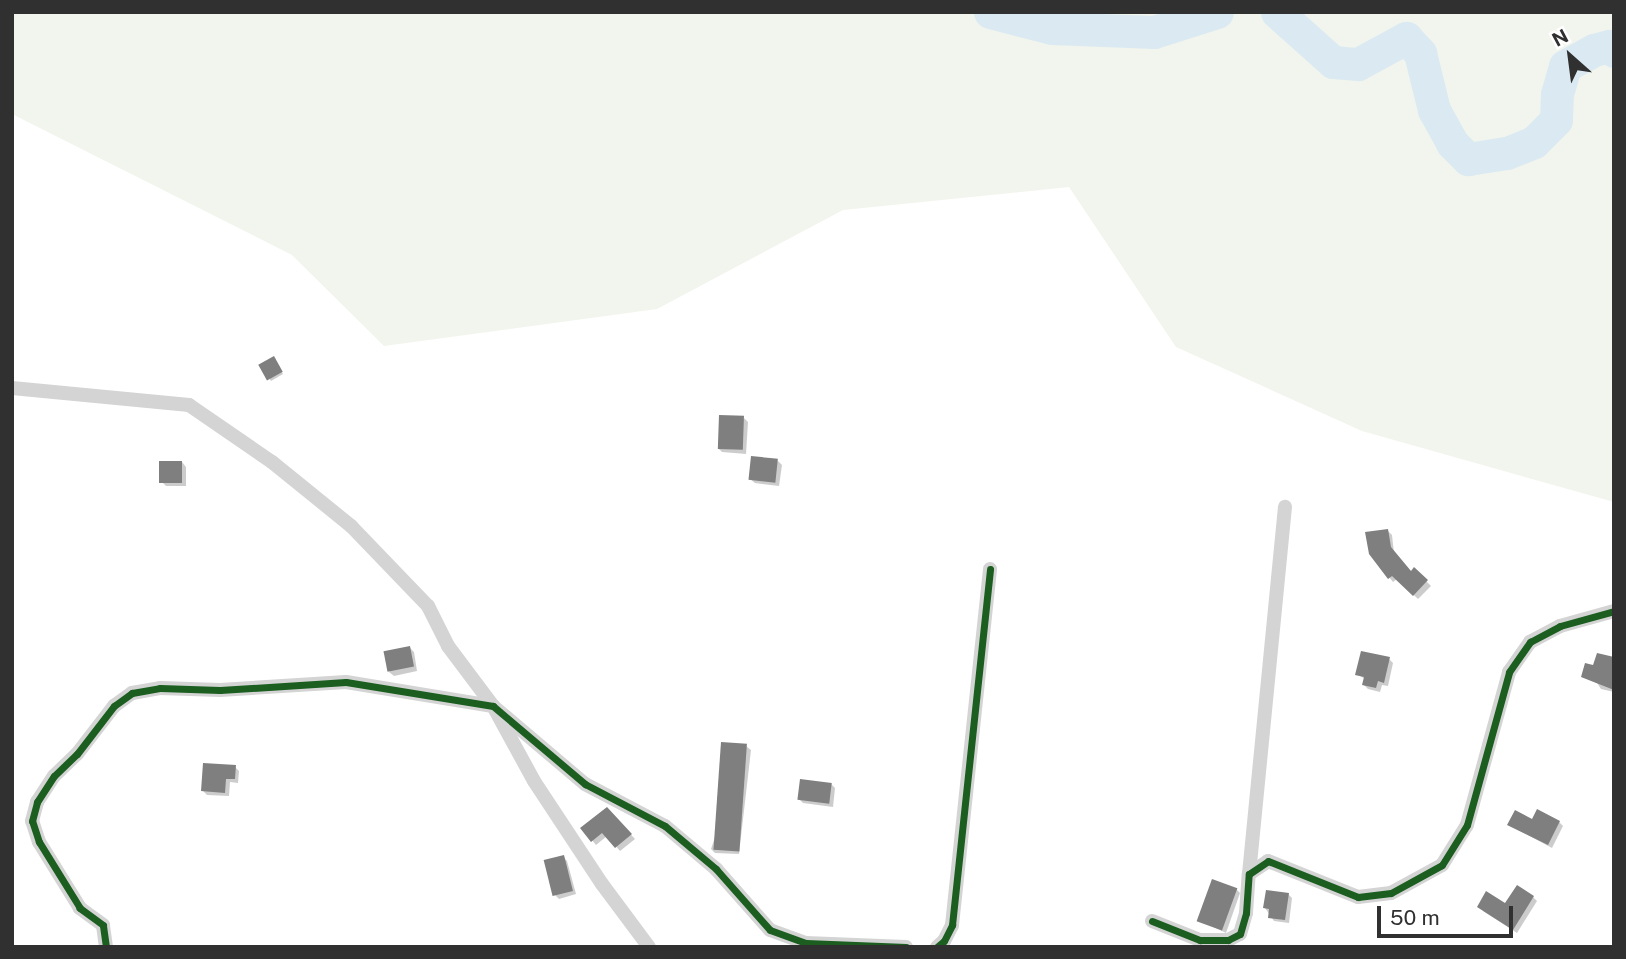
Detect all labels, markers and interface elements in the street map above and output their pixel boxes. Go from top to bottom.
north arrow [1535,21,1605,91]
text: N [1548,24,1572,51]
scale bar [1381,892,1518,936]
text: 50 m [1390,905,1440,930]

